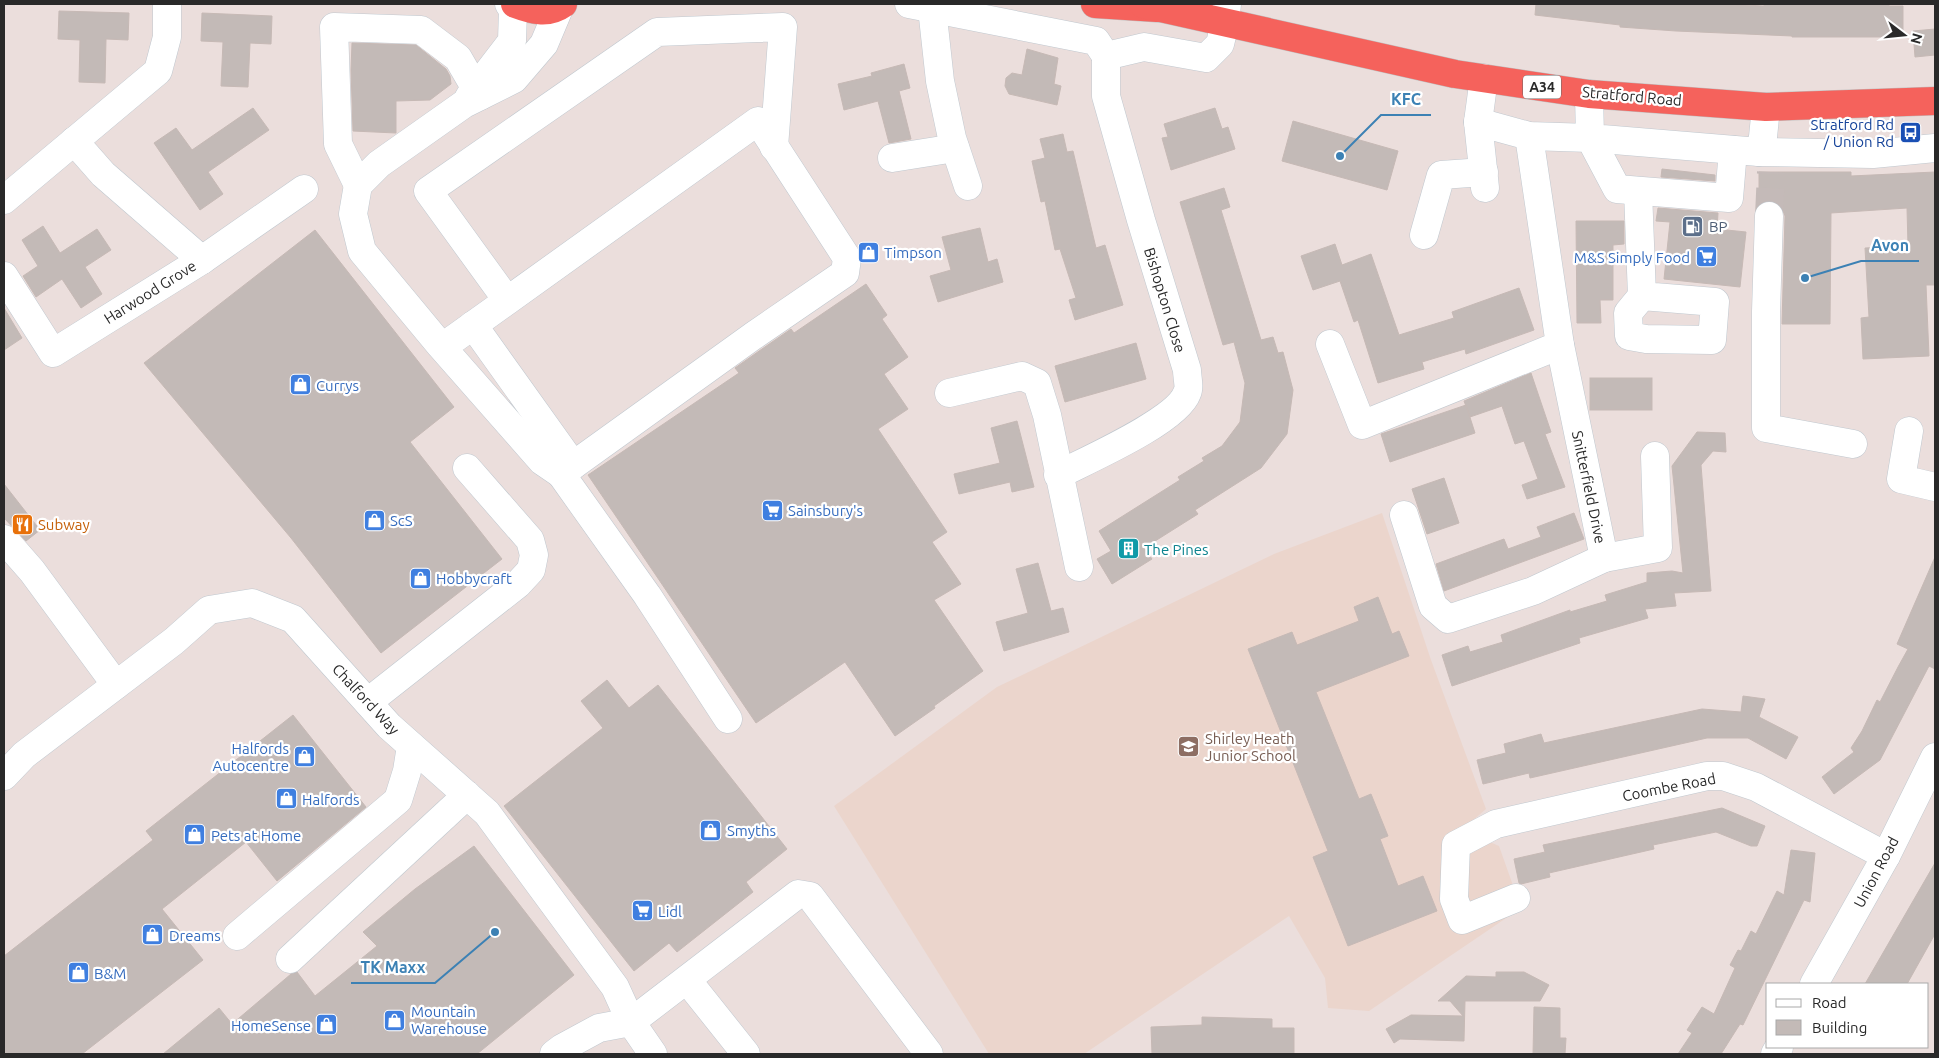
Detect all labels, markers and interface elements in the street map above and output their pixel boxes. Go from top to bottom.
north arrow [1879,10,1929,60]
text: N [1907,31,1926,46]
road number: A34 [1523,75,1561,98]
street label: Stratford Road [1581,83,1683,109]
callout: KFC [1381,84,1431,115]
text: KFC [1391,90,1421,108]
place label: Stratford Rd / Union Rd [1811,116,1894,150]
bus stop icon: Stratford Rd / Union Rd [1898,121,1922,145]
fuel station icon: BP [1681,214,1705,238]
place label: BP [1709,218,1728,235]
callout: Avon [1861,230,1919,261]
text: Avon [1871,236,1909,254]
shop icon: Timpson [856,240,880,264]
place label: Timpson [884,244,942,261]
street label: Bishopton Close [1141,245,1189,355]
supermarket icon: M&S Simply Food [1694,245,1718,269]
place label: M&S Simply Food [1574,249,1690,266]
street label: Harwood Grove [101,257,199,327]
shop icon: Currys [288,373,312,397]
place label: Currys [316,377,359,394]
street label: Snitterfield Drive [1569,429,1609,545]
supermarket icon: Sainsbury's [760,498,784,522]
place label: Sainsbury's [788,502,863,519]
shop icon: ScS [362,508,386,532]
restaurant icon: Subway [10,512,34,536]
place label: ScS [390,512,413,529]
place label: Subway [38,516,90,533]
building icon: The Pines [1116,537,1140,561]
place label: The Pines [1144,541,1209,558]
shop icon: Hobbycraft [408,566,432,590]
place label: Hobbycraft [436,570,512,587]
street label: Chalford Way [329,660,403,738]
place label: Shirley Heath Junior School [1205,730,1296,764]
school or university icon: Shirley Heath Junior School [1177,735,1201,759]
place label: Halfords Autocentre [212,740,289,774]
shop icon: Halfords Autocentre [293,745,317,769]
street label: Coombe Road [1621,770,1717,804]
shop icon: Halfords [274,787,298,811]
place label: Halfords [302,791,360,808]
shop icon: Smyths [699,818,723,842]
place label: Smyths [727,822,776,839]
shop icon: Pets at Home [183,823,207,847]
place label: Pets at Home [211,827,301,844]
street label: Union Road [1850,834,1902,910]
supermarket icon: Lidl [630,899,654,923]
place label: Lidl [658,903,682,920]
shop icon: Dreams [141,923,165,947]
place label: Dreams [169,927,221,944]
callout: TK Maxx [351,952,435,983]
text: TK Maxx [361,958,426,976]
shop icon: B&M [66,961,90,985]
place label: B&M [94,965,126,982]
legend [1766,983,1929,1048]
text: Road [1812,994,1847,1011]
place label: Mountain Warehouse [411,1003,487,1037]
shop icon: Mountain Warehouse [383,1008,407,1032]
shop icon: HomeSense [315,1013,339,1037]
place label: HomeSense [231,1017,311,1034]
text: Building [1812,1019,1867,1036]

